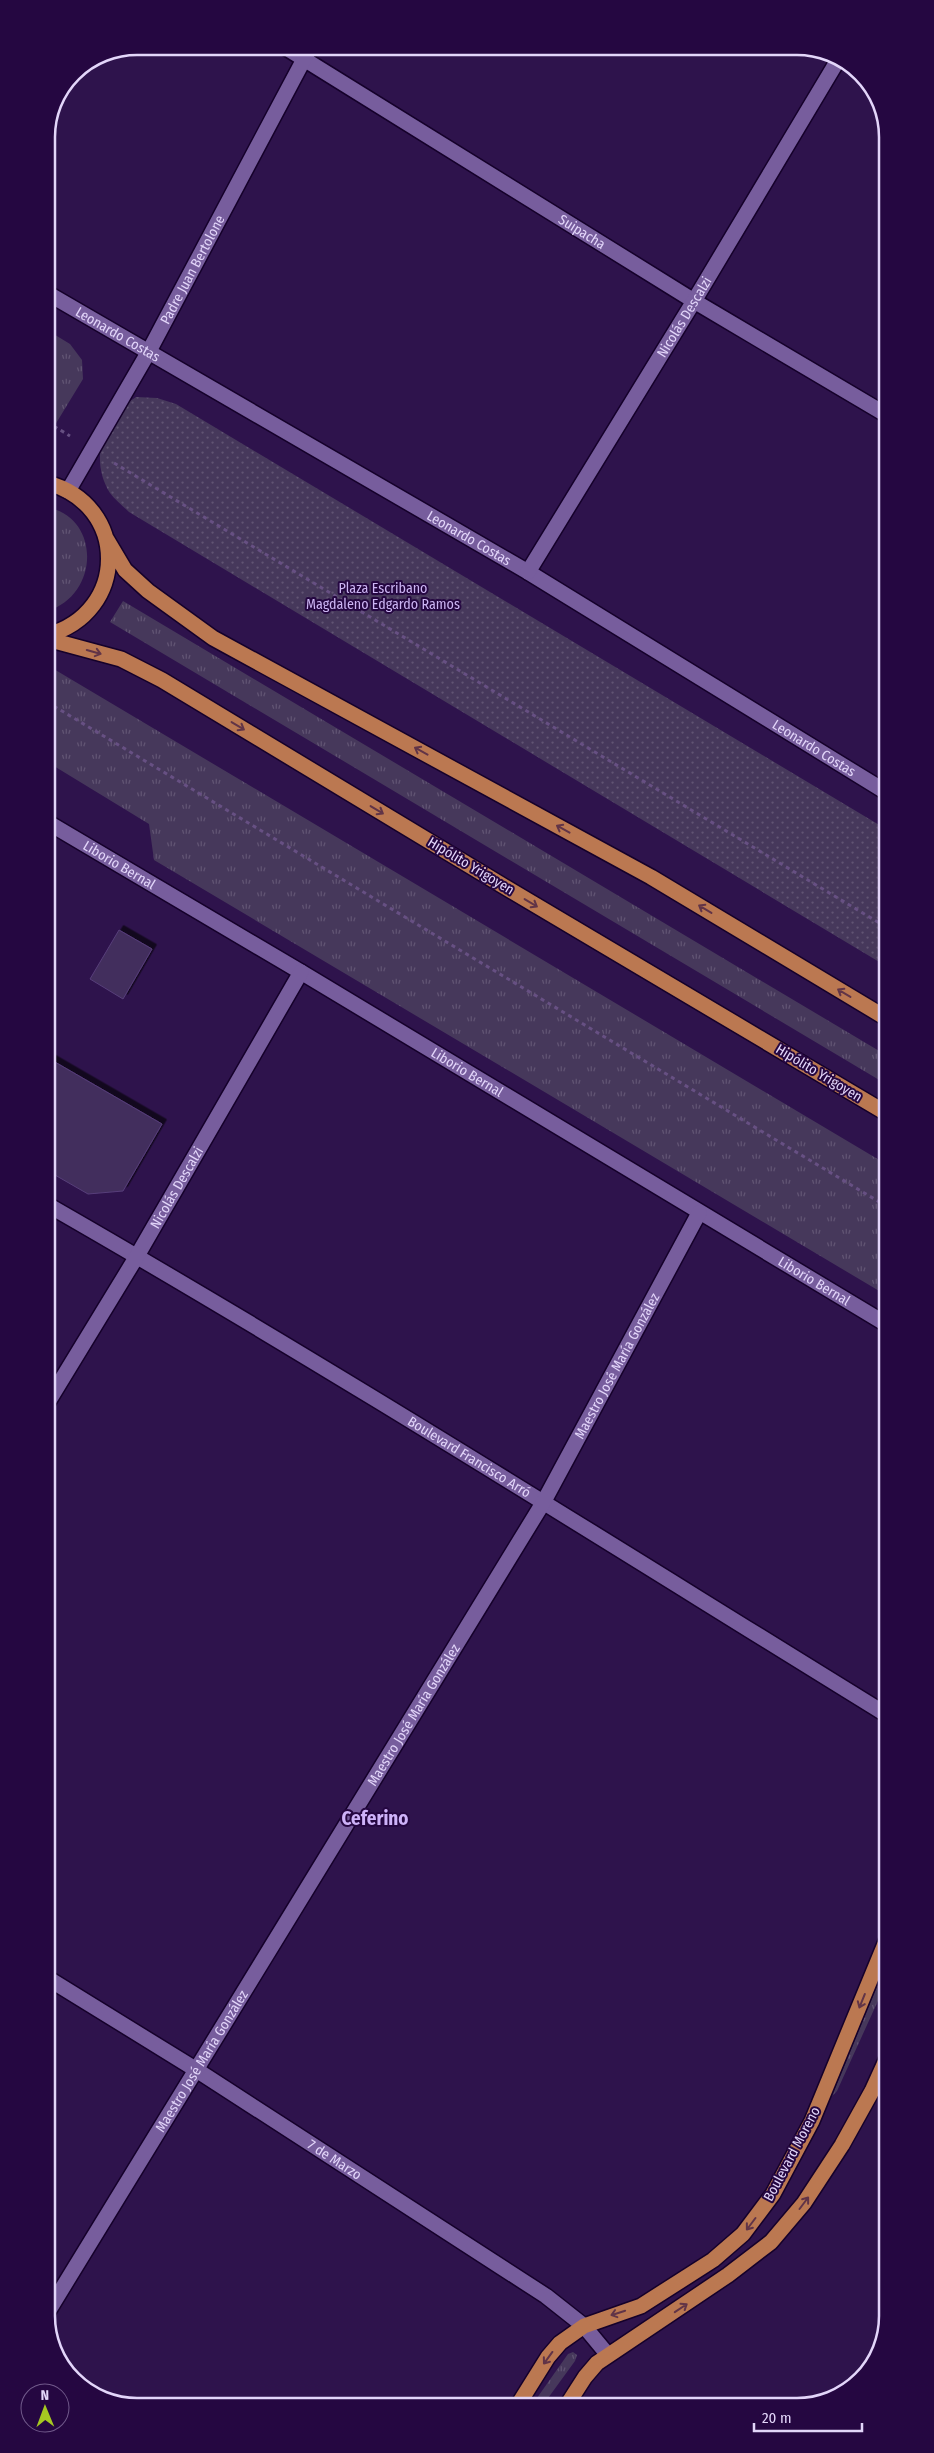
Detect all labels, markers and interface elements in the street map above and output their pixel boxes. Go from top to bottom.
street label: Suipacha [555,211,609,253]
street label: Padre Juan Bertolone [156,212,228,327]
street label: Nicolás Descalzi [653,274,715,360]
street label: Leonardo Costas [73,303,163,365]
street label: Leonardo Costas [424,507,514,569]
park label: Plaza Escribano Magdaleno Edgardo Ramos [306,580,460,613]
one-way arrow [86,647,102,657]
street label: Leonardo Costas [769,716,859,780]
one-way arrow [231,721,245,731]
one-way arrow [414,746,428,756]
one-way arrow [370,805,384,815]
one-way arrow [557,824,571,834]
street label: Hipólito Yrigoyen [425,833,517,899]
street label: Liborio Bernal [80,837,159,893]
one-way arrow [524,898,538,908]
one-way arrow [698,904,712,914]
one-way arrow [838,987,852,997]
street label: Hipólito Yrigoyen [773,1040,865,1106]
street label: Liborio Bernal [428,1044,507,1100]
street label: Nicolás Descalzi [146,1144,207,1231]
street label: Liborio Bernal [775,1253,854,1309]
street label: Maestro José María González [571,1289,663,1442]
street label: Boulevard Francisco Arró [405,1412,534,1501]
street label: Maestro José María González [364,1640,464,1789]
district label: Ceferino [342,1807,408,1830]
street label: Maestro José María González [152,1987,252,2135]
one-way arrow [857,1992,866,2008]
street label: Boulevard Moreno [760,2104,824,2204]
street label: 7 de Marzo [305,2136,365,2183]
one-way arrow [798,2197,809,2210]
one-way arrow [746,2217,756,2231]
one-way arrow [673,2302,687,2312]
one-way arrow [611,2309,626,2318]
one-way arrow [543,2351,553,2365]
north arrow [20,2383,70,2433]
text: N [40,2387,49,2404]
scale bar [754,2400,862,2432]
text: 20 m [762,2409,792,2427]

